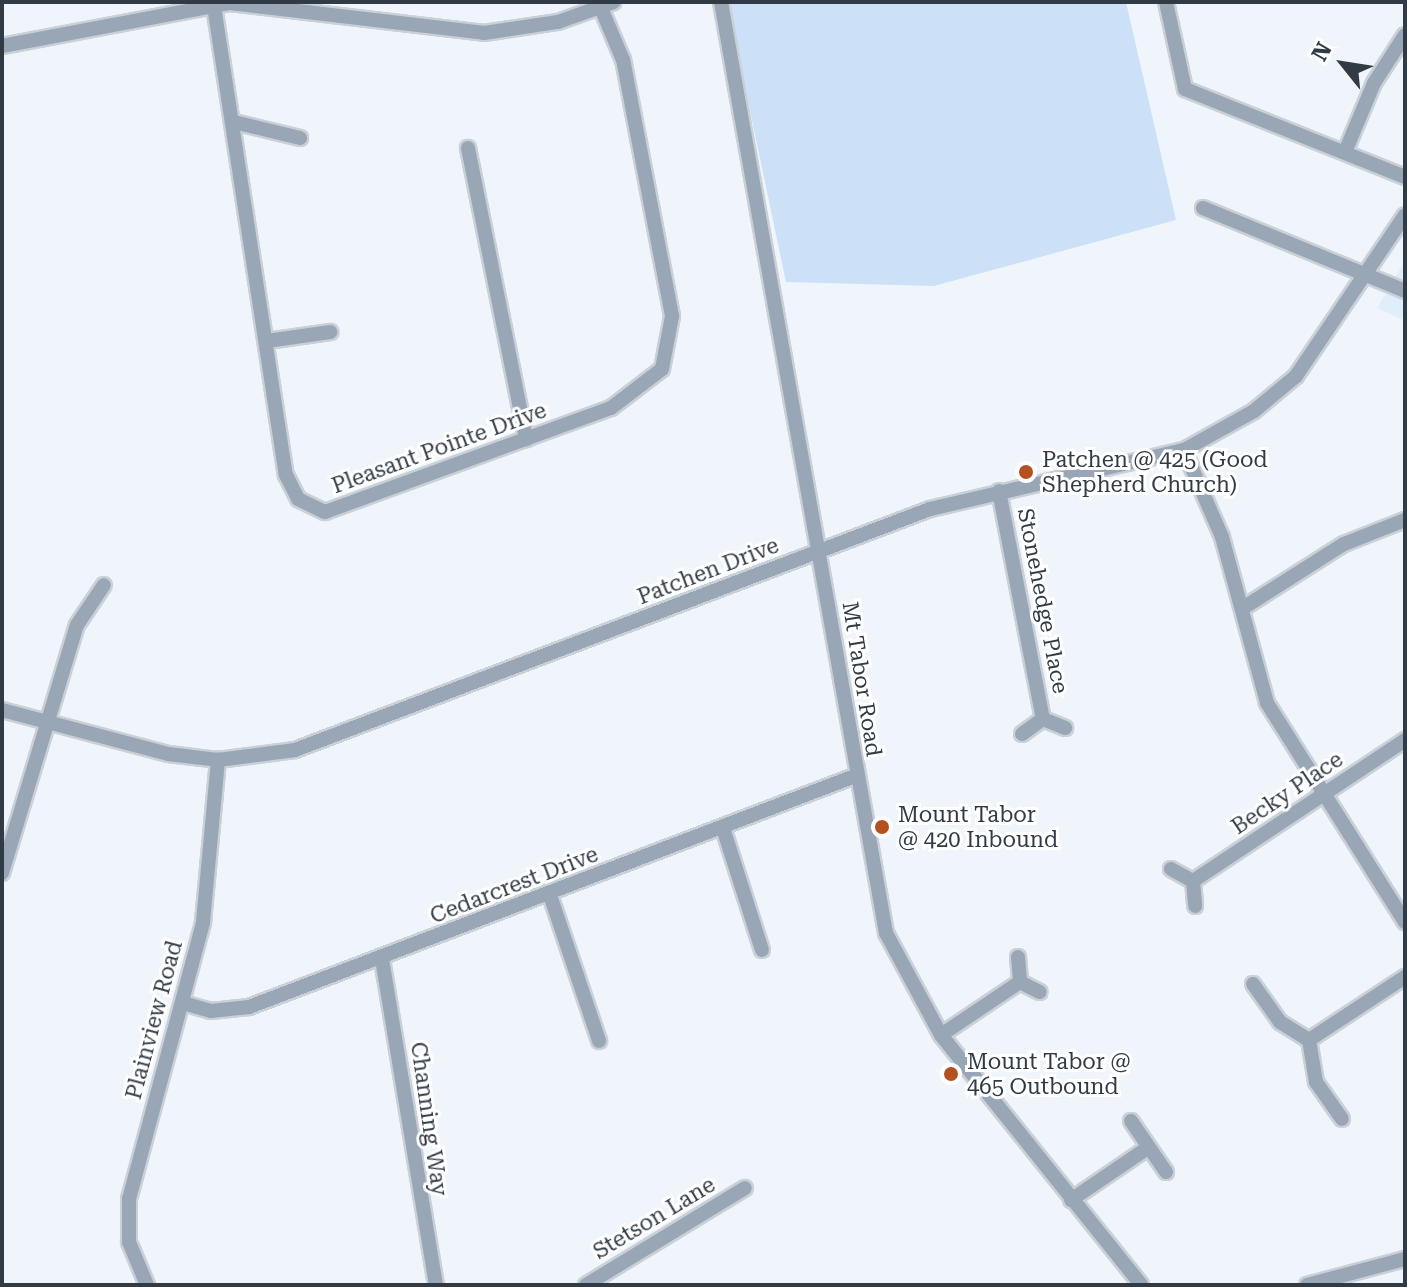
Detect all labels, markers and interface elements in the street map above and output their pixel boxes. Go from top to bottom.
north arrow [1303,24,1383,104]
text: N [1307,38,1337,65]
street label: Pleasant Pointe Drive [328,397,550,499]
place label: Patchen @ 425 (Good Shepherd Church) [1042,446,1268,498]
marker: Patchen @ 425 (Good Shepherd Church) [1017,463,1035,481]
street label: Stonehedge Place [1012,506,1074,696]
street label: Patchen Drive [634,532,782,610]
street label: Mt Tabor Road [837,600,887,758]
street label: Becky Place [1226,746,1348,840]
place label: Mount Tabor @ 420 Inbound [898,801,1058,852]
marker: Mount Tabor @ 420 Inbound [873,818,891,836]
street label: Cedarcrest Drive [426,841,602,929]
street label: Plainview Road [120,938,188,1102]
street label: Channing Way [405,1040,453,1198]
place label: Mount Tabor @ 465 Outbound [967,1048,1131,1100]
marker: Mount Tabor @ 465 Outbound [942,1065,960,1083]
street label: Stetson Lane [588,1171,720,1265]

